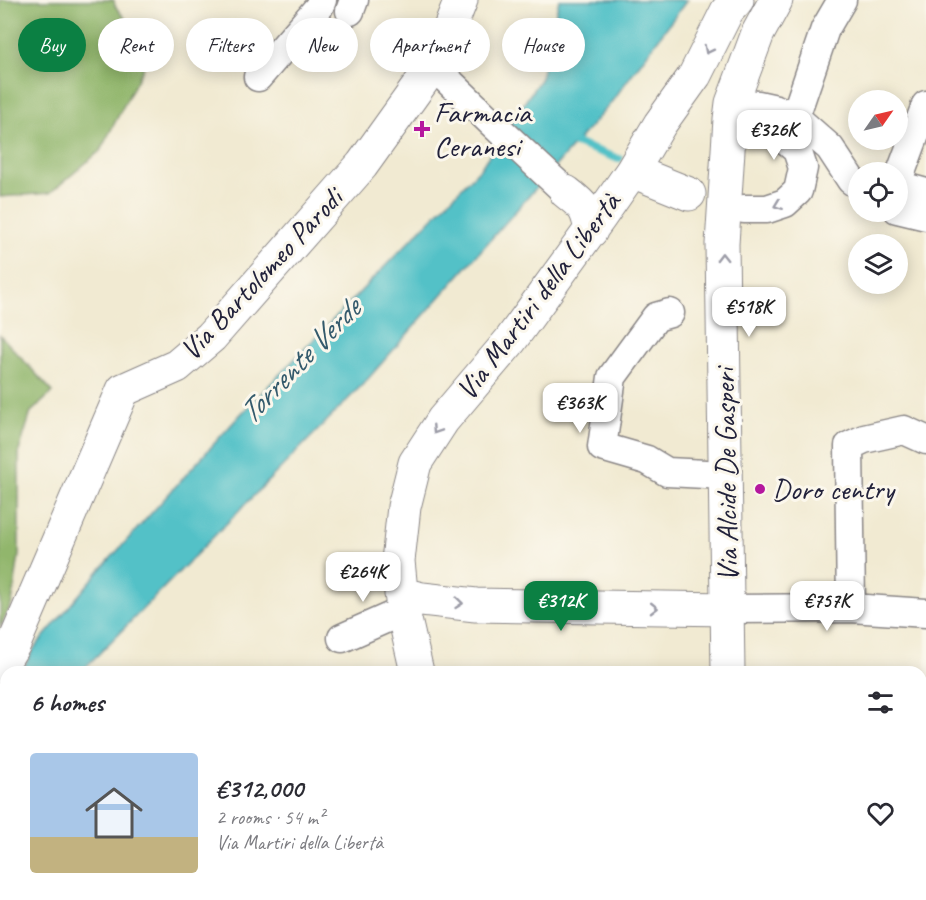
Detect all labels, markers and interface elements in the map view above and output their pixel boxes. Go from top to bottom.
chip: Buy [18,18,86,72]
chip: Rent [98,18,174,72]
chip: Filters [186,18,274,72]
chip: New [286,18,358,72]
chip: Apartment [370,18,490,72]
chip: House [502,18,585,72]
one-way arrow [703,44,715,55]
north arrow [848,90,908,150]
map controls [848,90,908,294]
place label: Farmacia Ceranesi [434,93,533,165]
pin: €326K [732,110,816,161]
text: €326K [751,117,797,142]
marker: Farmacia Ceranesi [415,122,429,136]
button: locate [848,162,908,222]
street label: Via Bartolomeo Parodi [171,177,353,368]
street label: Via Martiri della Libertà [447,183,630,408]
one-way arrow [773,197,783,210]
button: layers [848,234,908,294]
one-way arrow [716,252,729,261]
water label: Torrente Verde [229,286,372,433]
pin: €518K [707,287,791,338]
text: €518K [726,294,772,319]
street label: Via Alcide De Gasperi [705,364,747,582]
pin: €363K [538,383,622,434]
text: €363K [557,390,603,415]
one-way arrow [433,424,444,435]
place label: Doro centry [772,470,896,508]
marker: Doro centry [753,482,767,496]
pin: €264K [321,552,405,603]
text: €264K [340,559,386,584]
pin: €312K [519,581,603,632]
pin: €757K [785,581,869,632]
text: €312K [538,588,584,613]
text: €757K [804,588,850,613]
one-way arrow [455,596,464,609]
one-way arrow [650,602,659,614]
text: 6 homes [30,686,104,719]
icon: filters [864,686,897,719]
text: €312,000 [216,772,303,805]
icon: home [78,777,150,849]
icon: heart [864,797,897,830]
text: 2 rooms · 54 m² [216,805,324,830]
text: Via Martiri della Libertà [216,830,383,855]

